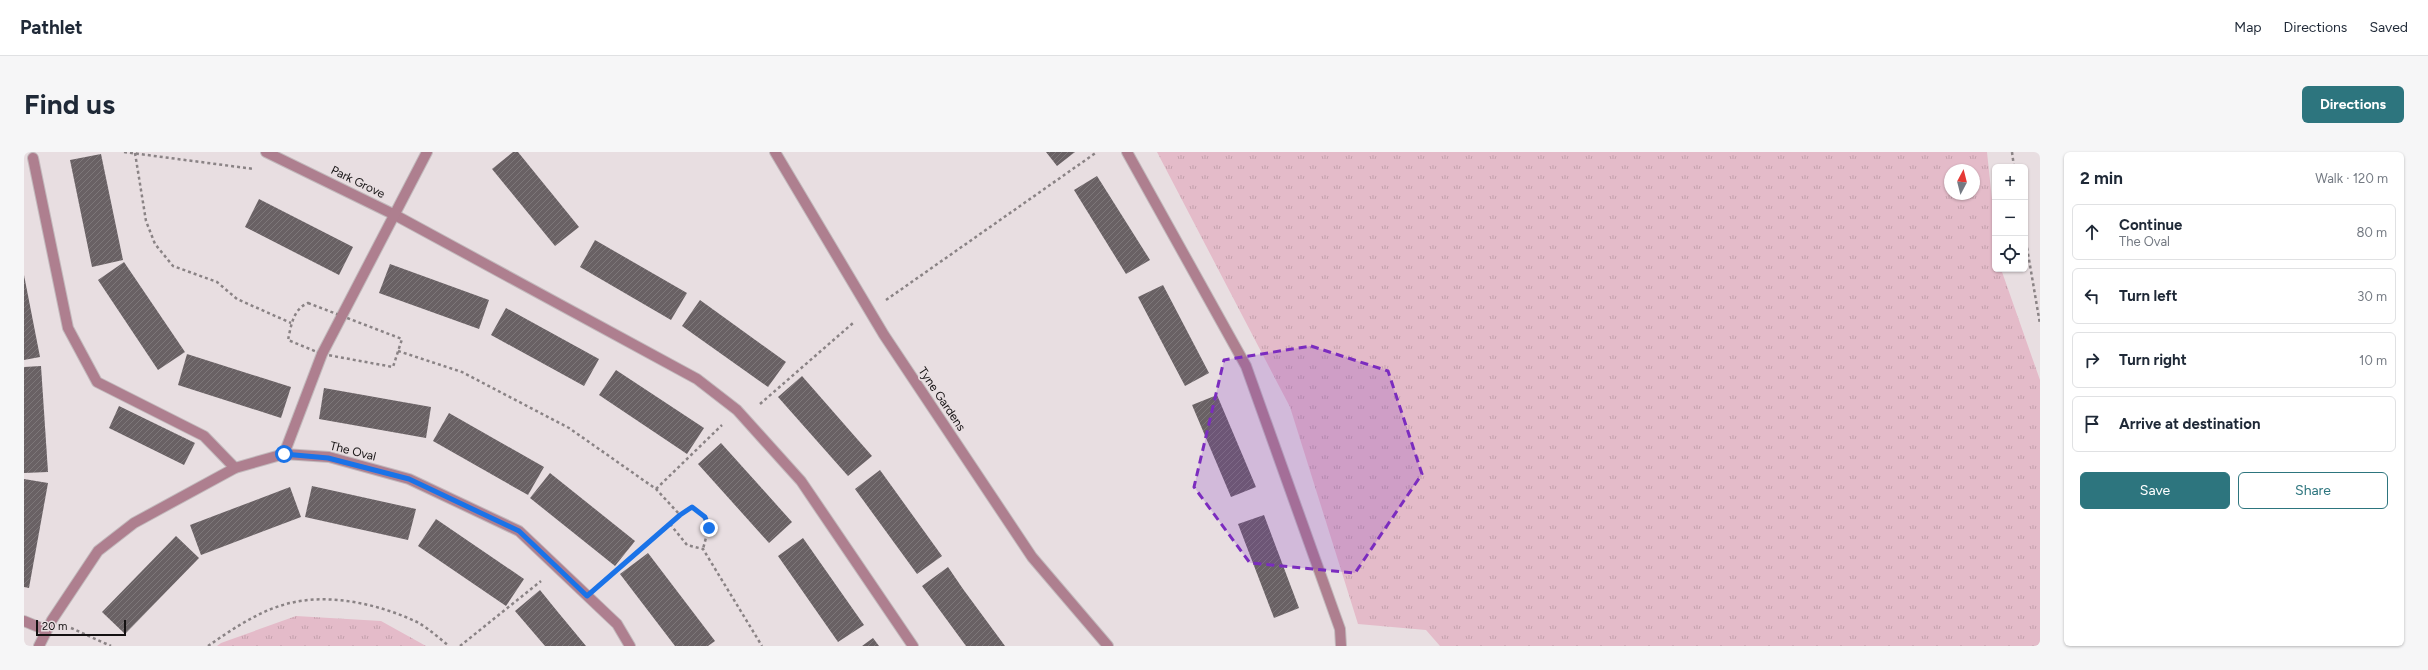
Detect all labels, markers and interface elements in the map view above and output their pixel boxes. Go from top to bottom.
text: Pathlet [20,16,83,39]
text: Map [2234,19,2262,36]
text: Directions [2284,19,2347,36]
text: Saved [2369,19,2408,36]
button: Directions [2302,86,2404,123]
text: Find us [24,87,115,121]
street label: Park Grove [329,163,388,201]
north arrow [1944,164,1980,200]
map controls [1992,164,2028,272]
button: + [1992,164,2028,200]
text: 2 min [2080,168,2123,188]
text: Walk · 120 m [2315,171,2388,186]
button: − [1992,200,2028,236]
text: Continue [2119,216,2182,234]
icon: ahead [2081,221,2103,243]
text: 80 m [2356,225,2387,240]
text: The Oval [2119,234,2170,249]
button: locate [1992,236,2028,272]
icon: left [2081,285,2103,307]
text: Turn left [2119,287,2177,305]
text: 30 m [2357,289,2387,304]
icon: right [2081,349,2103,371]
text: Turn right [2119,351,2187,369]
text: 10 m [2359,353,2387,368]
street label: Tyne Gardens [915,364,969,434]
icon: arrive [2081,413,2103,435]
text: Arrive at destination [2119,415,2260,433]
street label: The Oval [328,439,378,463]
route start [275,445,293,463]
button: Save [2080,472,2230,509]
button: Share [2238,472,2388,509]
route end [700,519,718,537]
scale bar [36,618,126,637]
text: 20 m [42,620,67,633]

